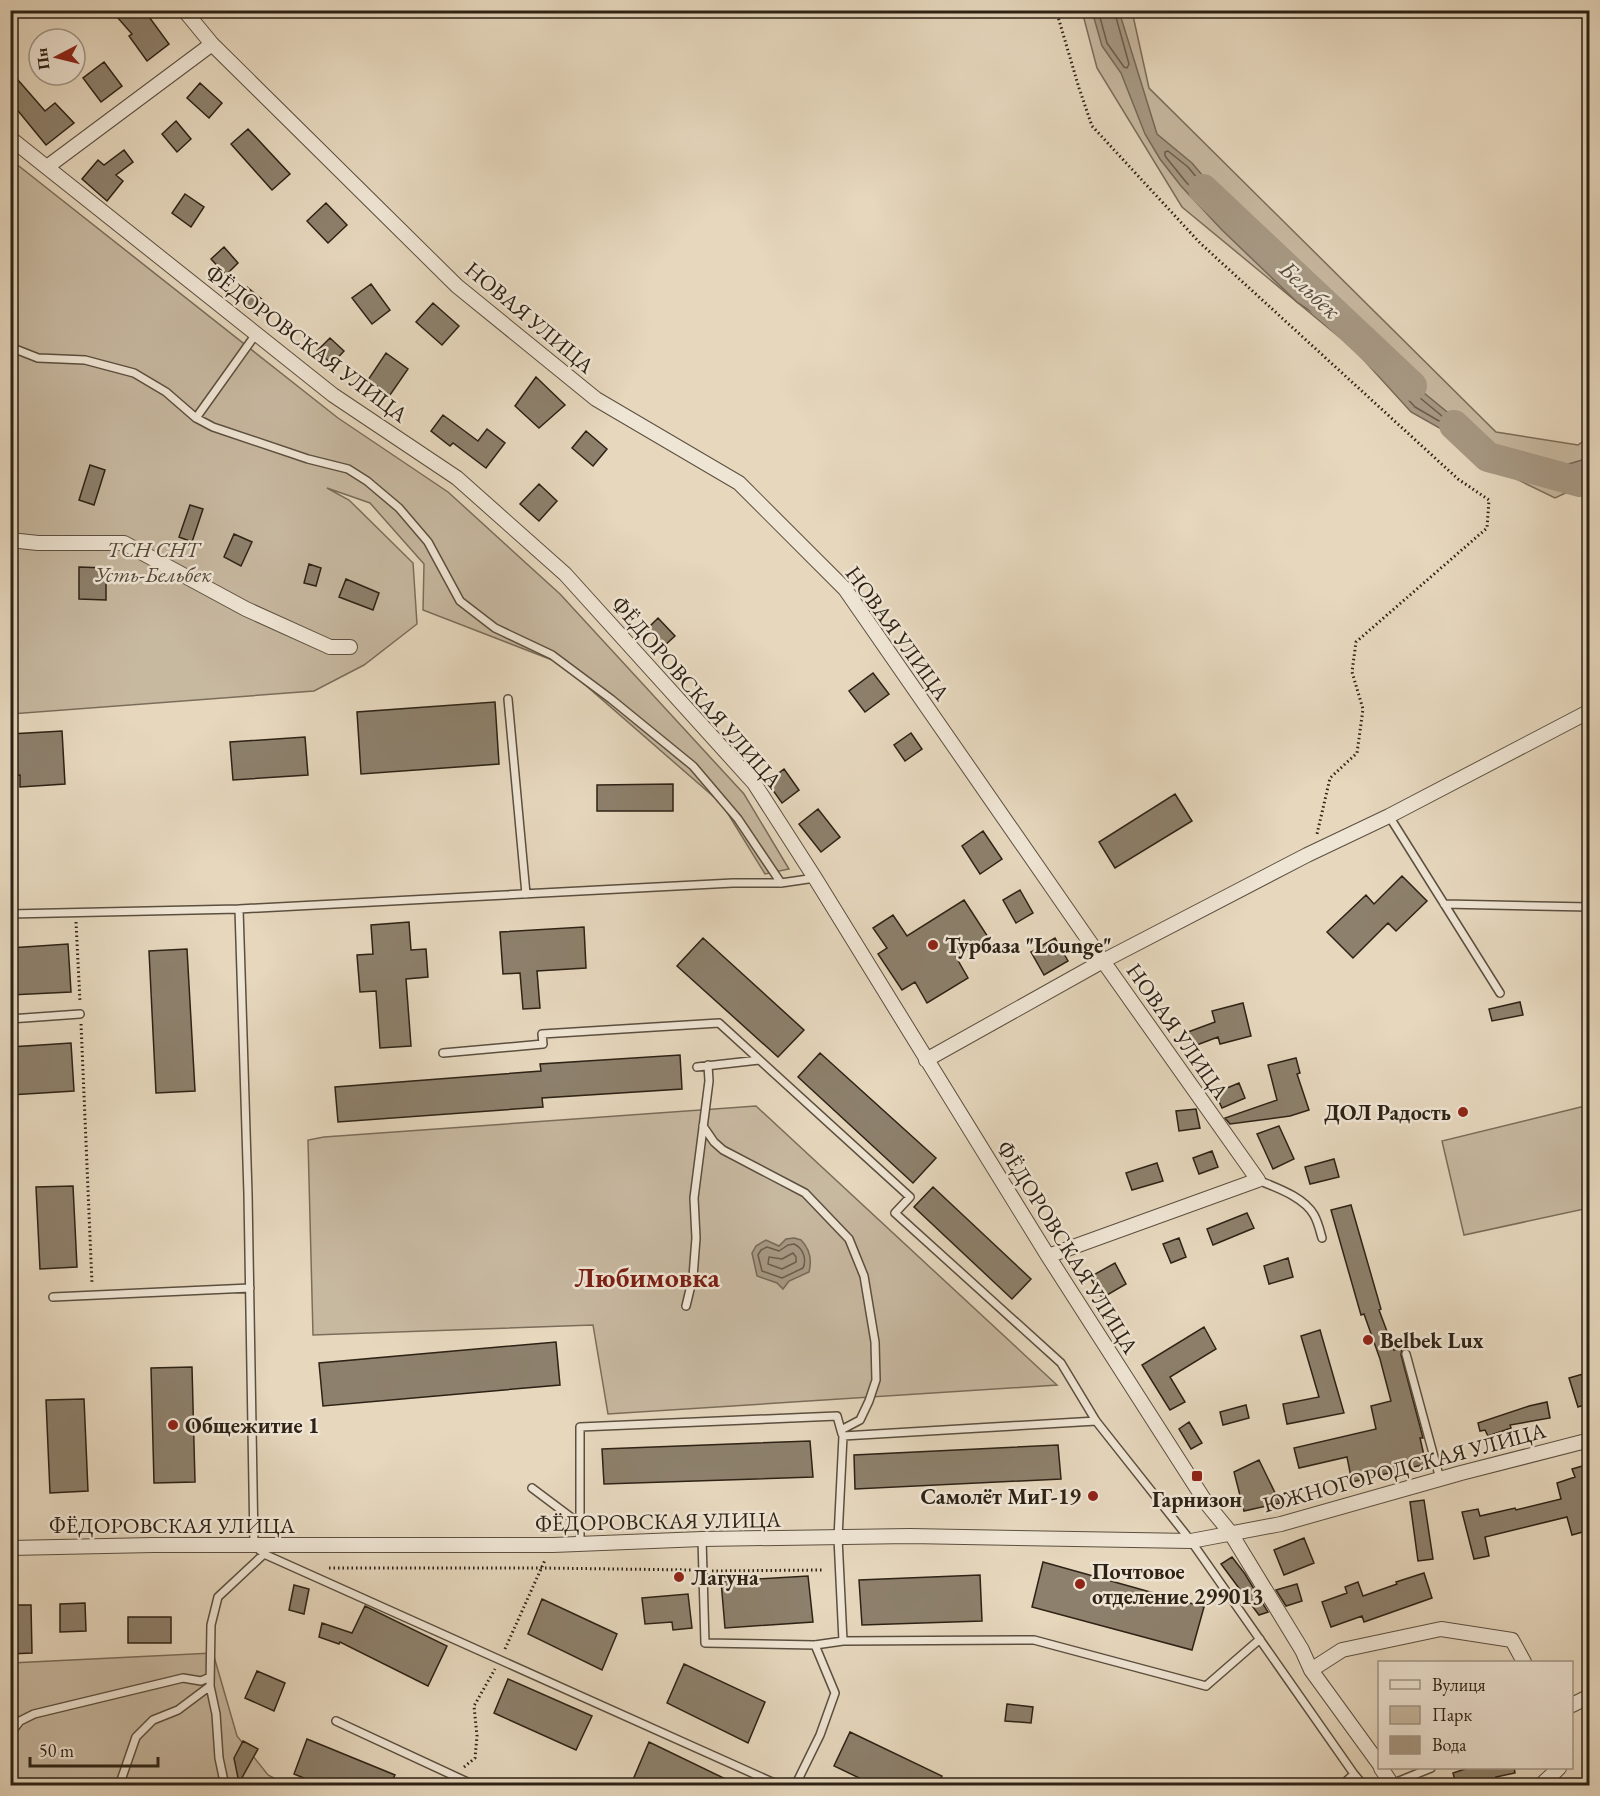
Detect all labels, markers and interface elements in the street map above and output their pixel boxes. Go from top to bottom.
north arrow [27,27,87,87]
text: Пн [31,47,54,71]
water label: Бельбек [1272,253,1348,326]
street label: НОВАЯ УЛИЦА [459,255,601,380]
street label: ФЁДОРОВСКАЯ УЛИЦА [200,258,414,429]
park label: ТСН СНТ Усть-Бельбек [95,535,212,589]
street label: НОВАЯ УЛИЦА [839,560,957,707]
street label: ФЁДОРОВСКАЯ УЛИЦА [605,590,789,795]
place label: Турбаза "Lounge" [945,931,1112,960]
marker: Турбаза "Lounge" [926,938,940,952]
street label: НОВАЯ УЛИЦА [1120,957,1236,1106]
place label: ДОЛ Радость [1324,1098,1451,1127]
marker: ДОЛ Радость [1456,1105,1470,1119]
street label: ФЁДОРОВСКАЯ УЛИЦА [990,1135,1145,1360]
district label: Любимовка [574,1259,720,1295]
place label: Belbek Lux [1380,1326,1484,1355]
marker: Belbek Lux [1361,1333,1375,1347]
place label: Общежитие 1 [185,1411,319,1440]
street label: ЮЖНОГОРОДСКАЯ УЛИЦА [1259,1415,1550,1519]
marker: Общежитие 1 [166,1418,180,1432]
marker: Гарнизон [1190,1469,1204,1483]
place label: Самолёт МиГ-19 [920,1482,1081,1511]
place label: Гарнизон [1152,1485,1242,1514]
marker: Самолёт МиГ-19 [1086,1489,1100,1503]
street label: ФЁДОРОВСКАЯ УЛИЦА [535,1505,782,1538]
street label: ФЁДОРОВСКАЯ УЛИЦА [49,1511,296,1540]
place label: Почтовое отделение 299013 [1092,1557,1264,1611]
place label: Лагуна [691,1563,759,1592]
marker: Лагуна [672,1570,686,1584]
marker: Почтовое отделение 299013 [1073,1577,1087,1591]
legend [1378,1661,1573,1769]
text: Вулиця [1432,1673,1485,1696]
text: Парк [1432,1703,1472,1726]
scale bar [30,1730,158,1768]
text: Вода [1432,1733,1467,1756]
text: 50 m [39,1739,74,1762]

